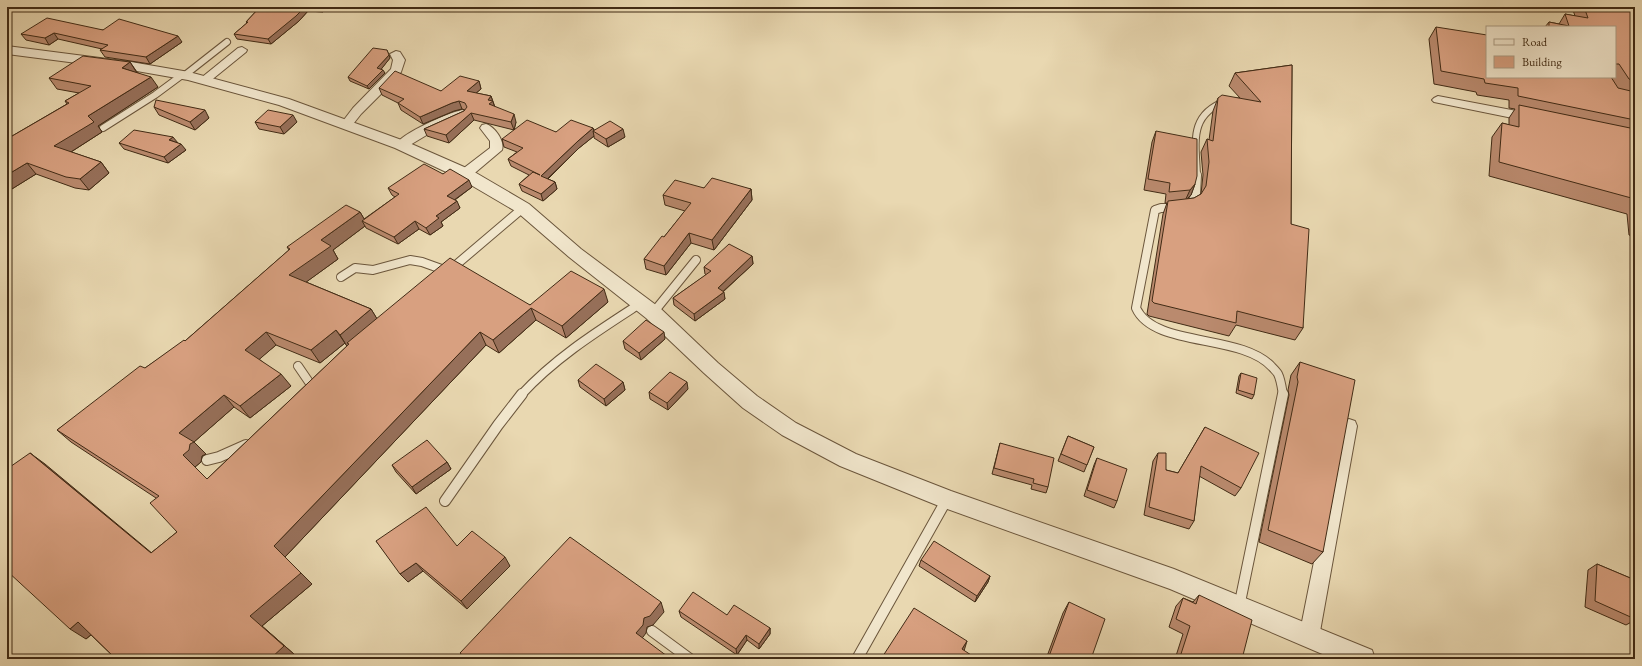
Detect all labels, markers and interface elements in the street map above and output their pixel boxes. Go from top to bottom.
legend [1486,26,1616,78]
text: Road [1522,34,1548,50]
text: Building [1522,54,1563,70]

